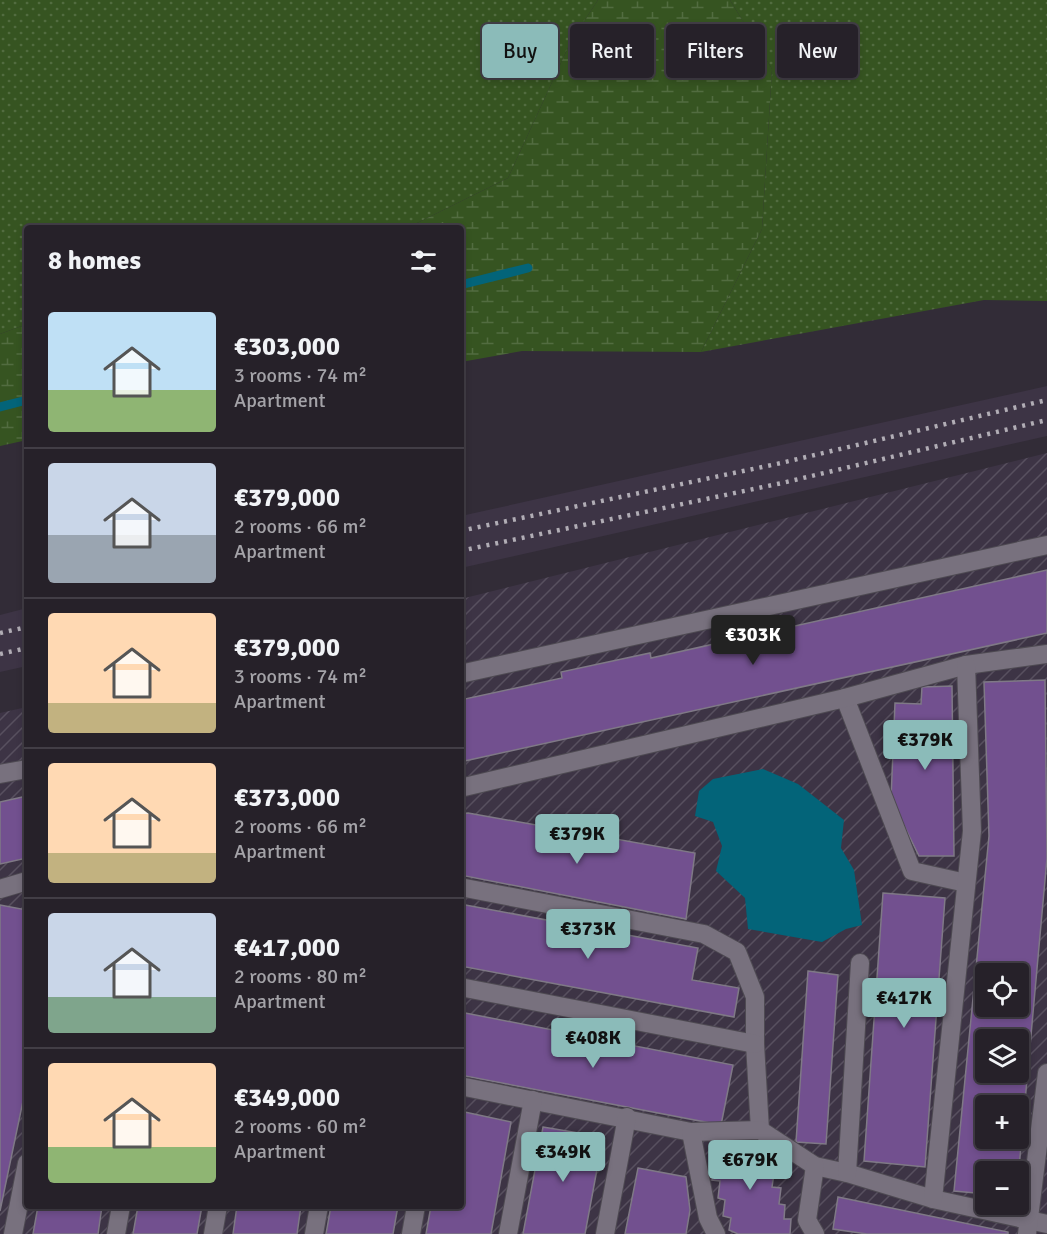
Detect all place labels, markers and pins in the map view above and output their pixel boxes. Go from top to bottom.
pin: €303K [711,615,795,666]
pin: €379K [883,720,967,771]
pin: €379K [535,814,619,865]
pin: €373K [546,909,630,960]
pin: €417K [862,978,946,1029]
pin: €408K [551,1018,635,1069]
pin: €349K [521,1132,605,1183]
pin: €679K [708,1140,792,1191]

